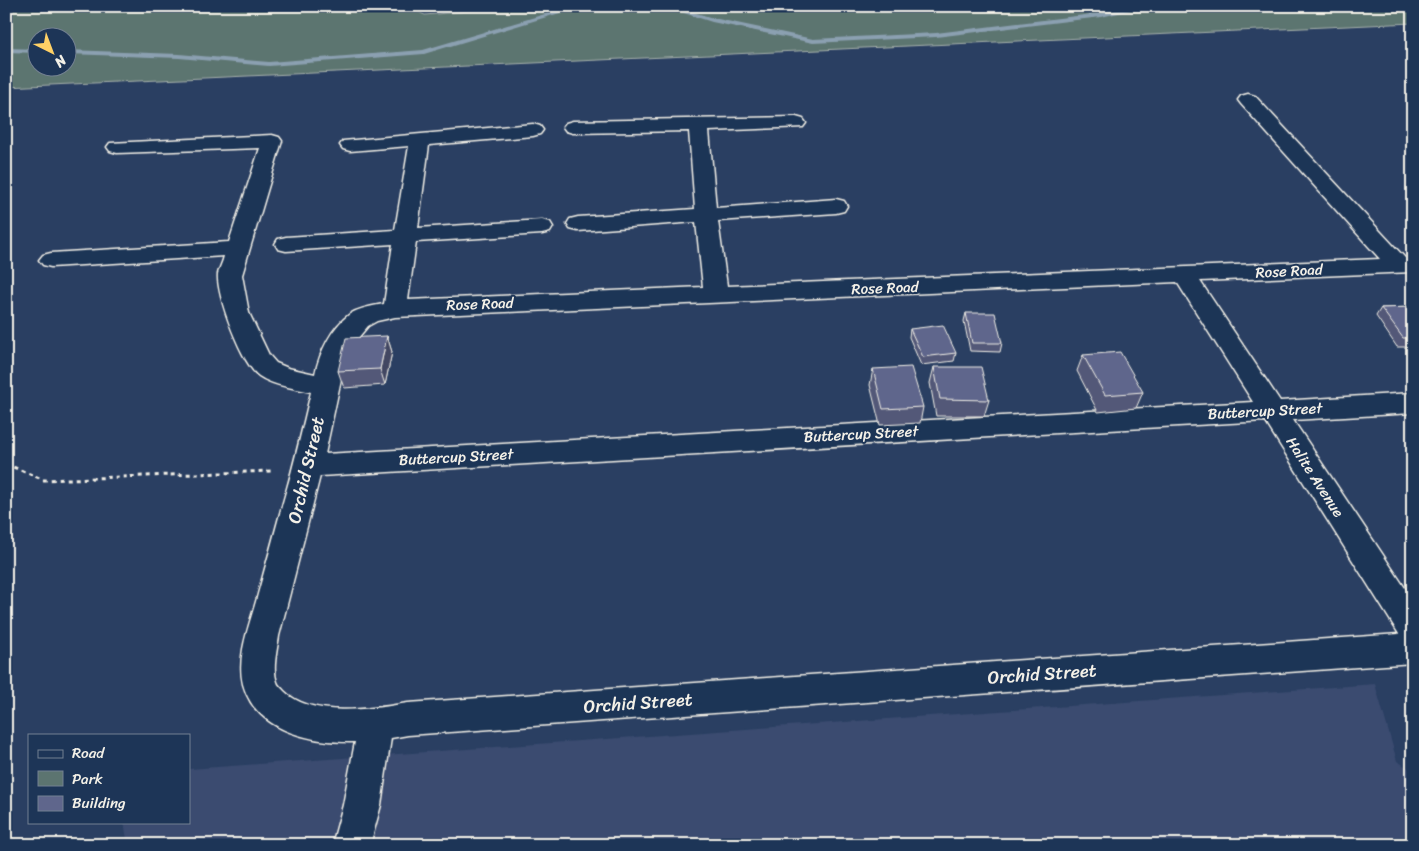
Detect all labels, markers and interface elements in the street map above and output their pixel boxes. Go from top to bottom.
north arrow [28,28,78,78]
text: N [48,48,73,74]
street label: Rose Road [1255,256,1324,286]
street label: Rose Road [851,274,920,302]
street label: Rose Road [446,290,515,318]
street label: Buttercup Street [1207,395,1324,427]
street label: Orchid Street [278,413,334,527]
street label: Buttercup Street [803,418,920,450]
street label: Halite Avenue [1279,431,1351,523]
street label: Buttercup Street [398,441,515,473]
street label: Orchid Street [987,654,1098,694]
street label: Orchid Street [583,683,694,723]
legend [28,734,190,824]
text: Road [72,740,105,766]
text: Park [72,766,103,792]
text: Building [72,790,126,816]

